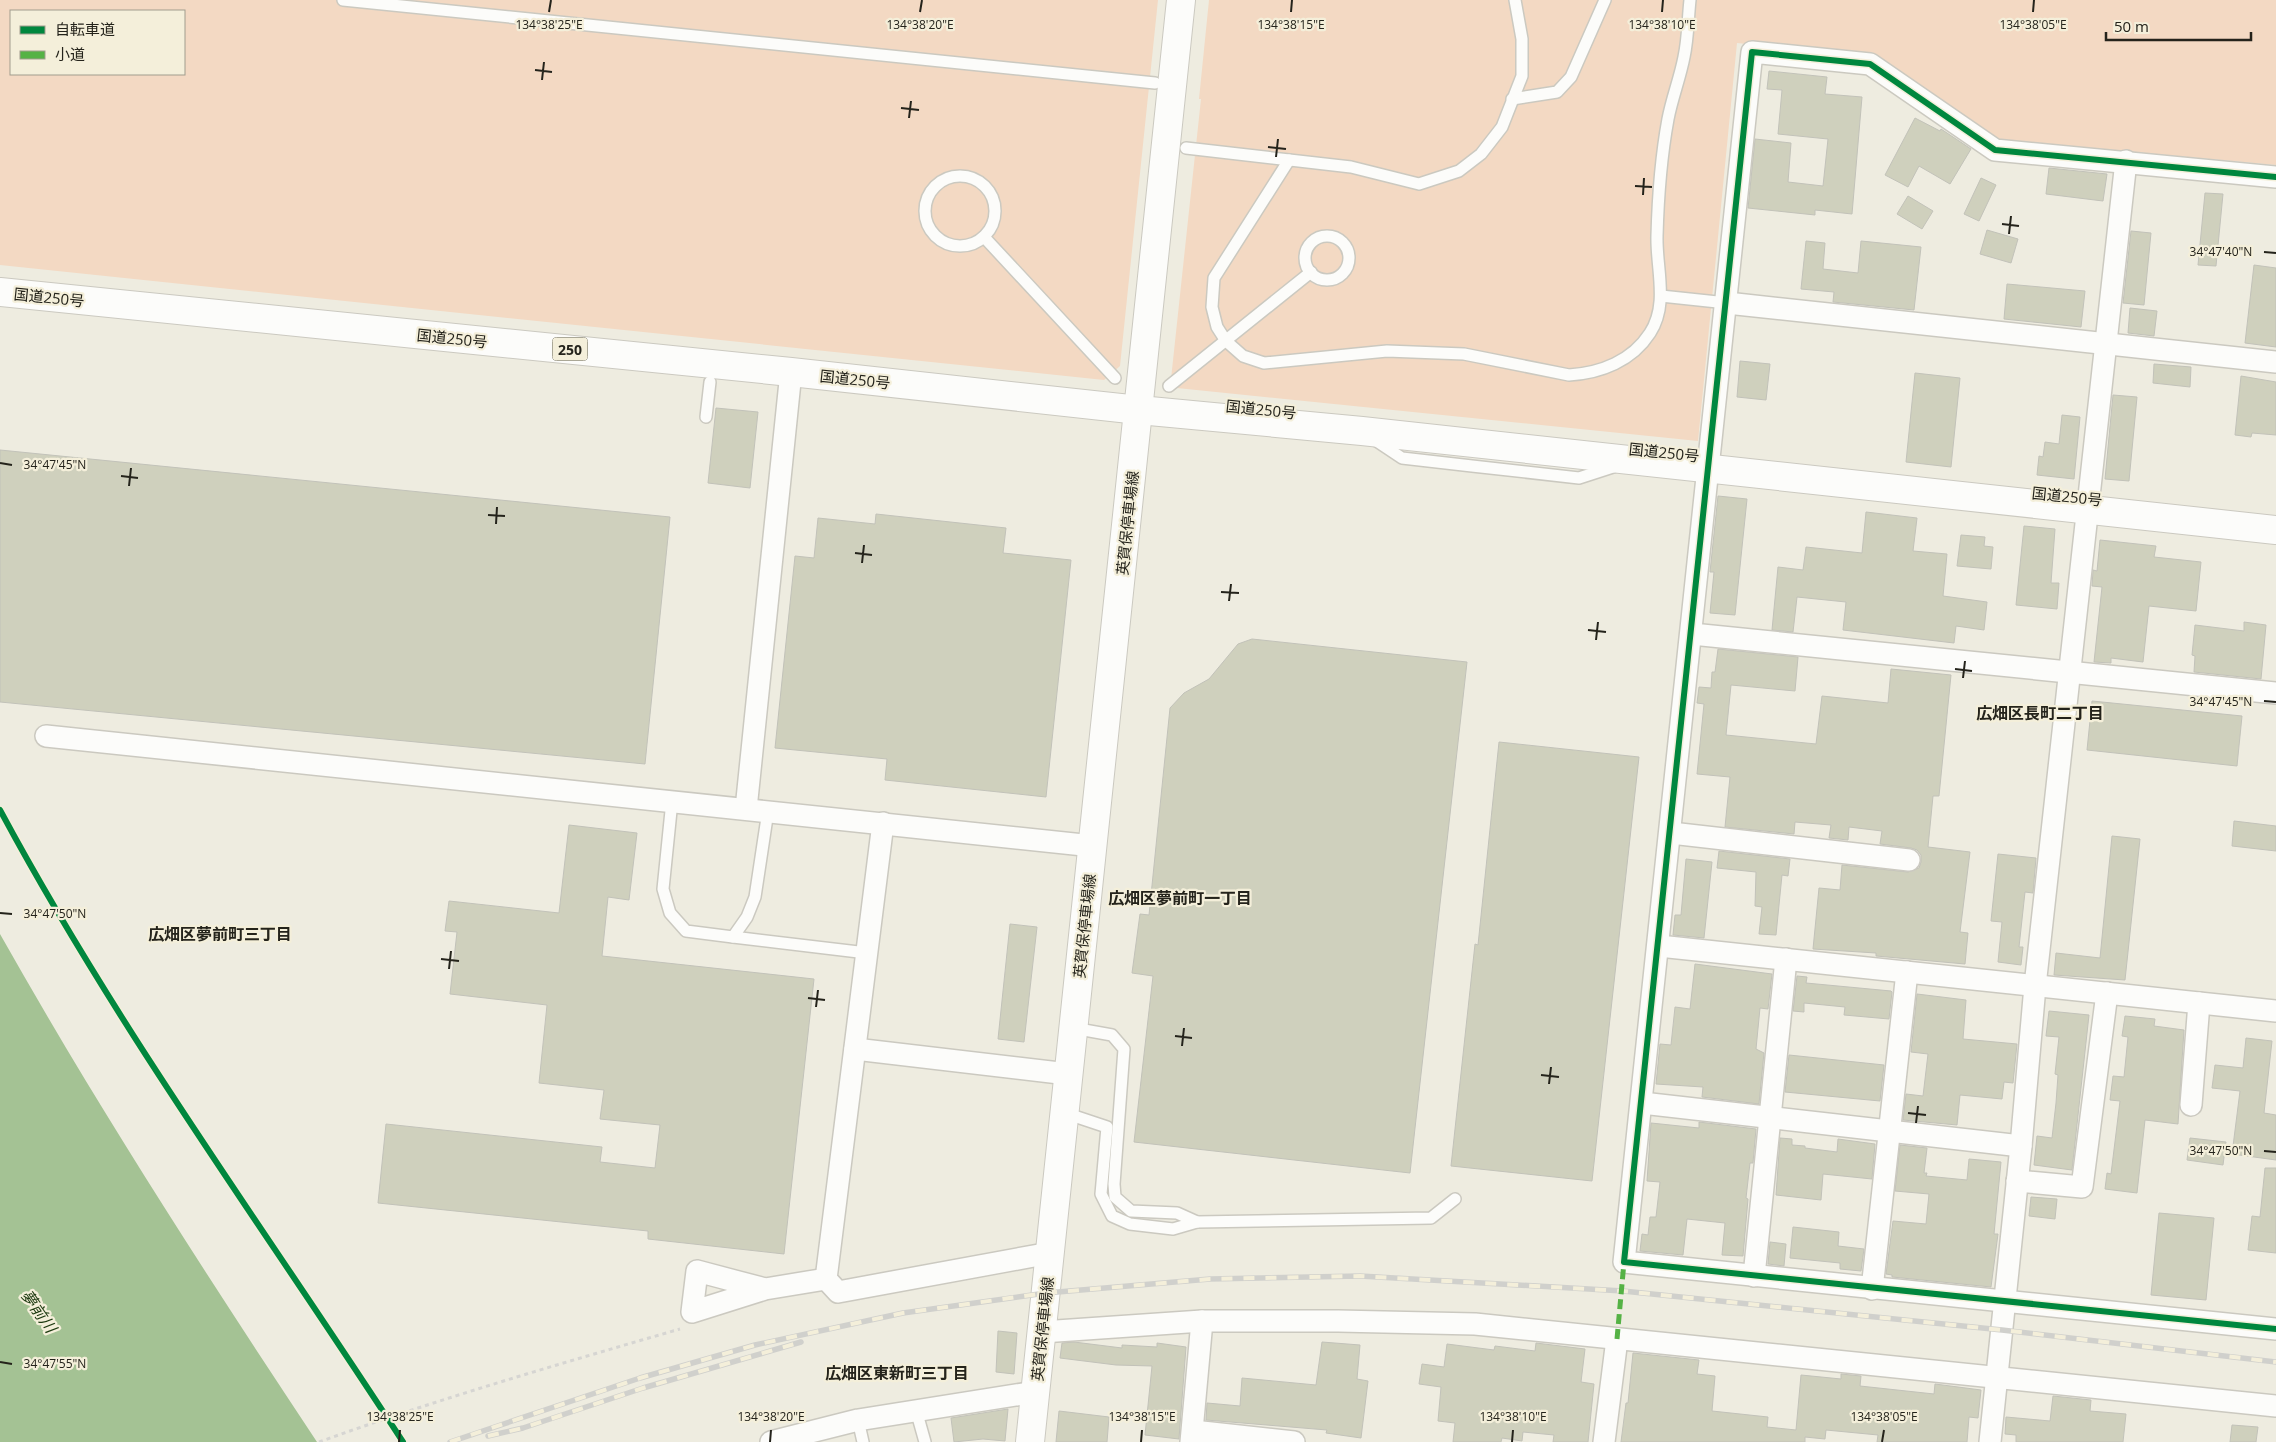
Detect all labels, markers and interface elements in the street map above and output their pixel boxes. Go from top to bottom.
legend [10,10,185,75]
scale bar [2106,10,2251,42]
text: 134°38'25"E [515,16,583,33]
text: 134°38'20"E [886,16,954,33]
text: 134°38'15"E [1257,16,1325,33]
text: 134°38'10"E [1628,16,1696,33]
text: 134°38'05"E [1999,16,2067,33]
text: 50 m [2114,16,2149,36]
text: 自転車道 [55,19,115,39]
text: 小道 [55,44,85,64]
text: 34°47'40"N [2190,243,2252,260]
street label: 国道250号 [13,283,85,311]
street label: 国道250号 [416,324,488,352]
road number: 250 [552,338,588,360]
street label: 国道250号 [819,365,891,393]
street label: 国道250号 [1225,395,1297,423]
street label: 国道250号 [1628,438,1700,466]
text: 34°47'45"N [24,456,86,473]
street label: 英賀保停車場線 [1112,470,1142,576]
street label: 国道250号 [2031,482,2103,510]
text: 34°47'45"N [2190,693,2252,710]
district label: 広畑区長町二丁目 [1976,702,2104,724]
street label: 英賀保停車場線 [1069,873,1099,979]
district label: 広畑区夢前町一丁目 [1108,887,1252,909]
text: 34°47'50"N [24,905,86,922]
district label: 広畑区夢前町三丁目 [148,923,292,945]
text: 34°47'50"N [2190,1142,2252,1159]
street label: 英賀保停車場線 [1027,1276,1057,1382]
water label: 夢前川 [16,1285,63,1339]
text: 34°47'55"N [24,1355,86,1372]
district label: 広畑区東新町三丁目 [825,1362,969,1384]
text: 134°38'25"E [366,1408,434,1425]
text: 134°38'20"E [737,1408,805,1425]
text: 134°38'15"E [1108,1408,1176,1425]
text: 134°38'10"E [1479,1408,1547,1425]
text: 134°38'05"E [1850,1408,1918,1425]

